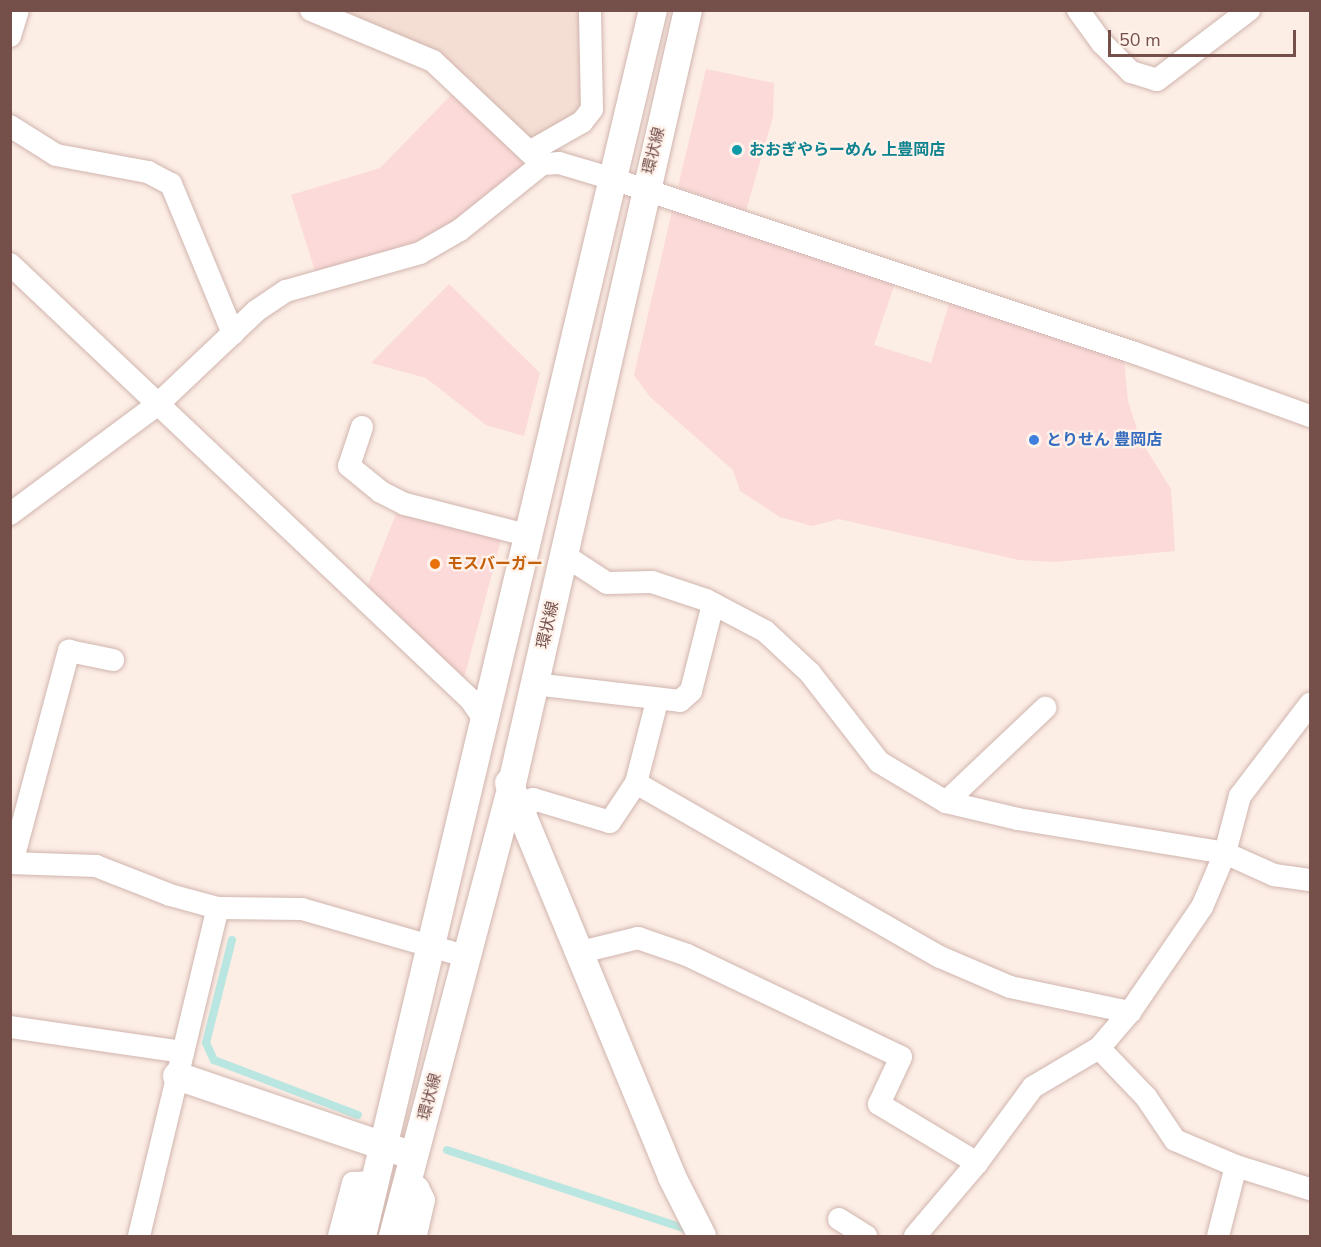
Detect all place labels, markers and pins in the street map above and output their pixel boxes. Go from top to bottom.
place label: おおぎやらーめん 上豊岡店 [749,140,945,160]
marker: おおぎやらーめん 上豊岡店 [730,143,744,157]
place label: とりせん 豊岡店 [1046,430,1162,450]
marker: とりせん 豊岡店 [1027,433,1041,447]
place label: モスバーガー [447,554,543,574]
marker: モスバーガー [428,557,442,571]

